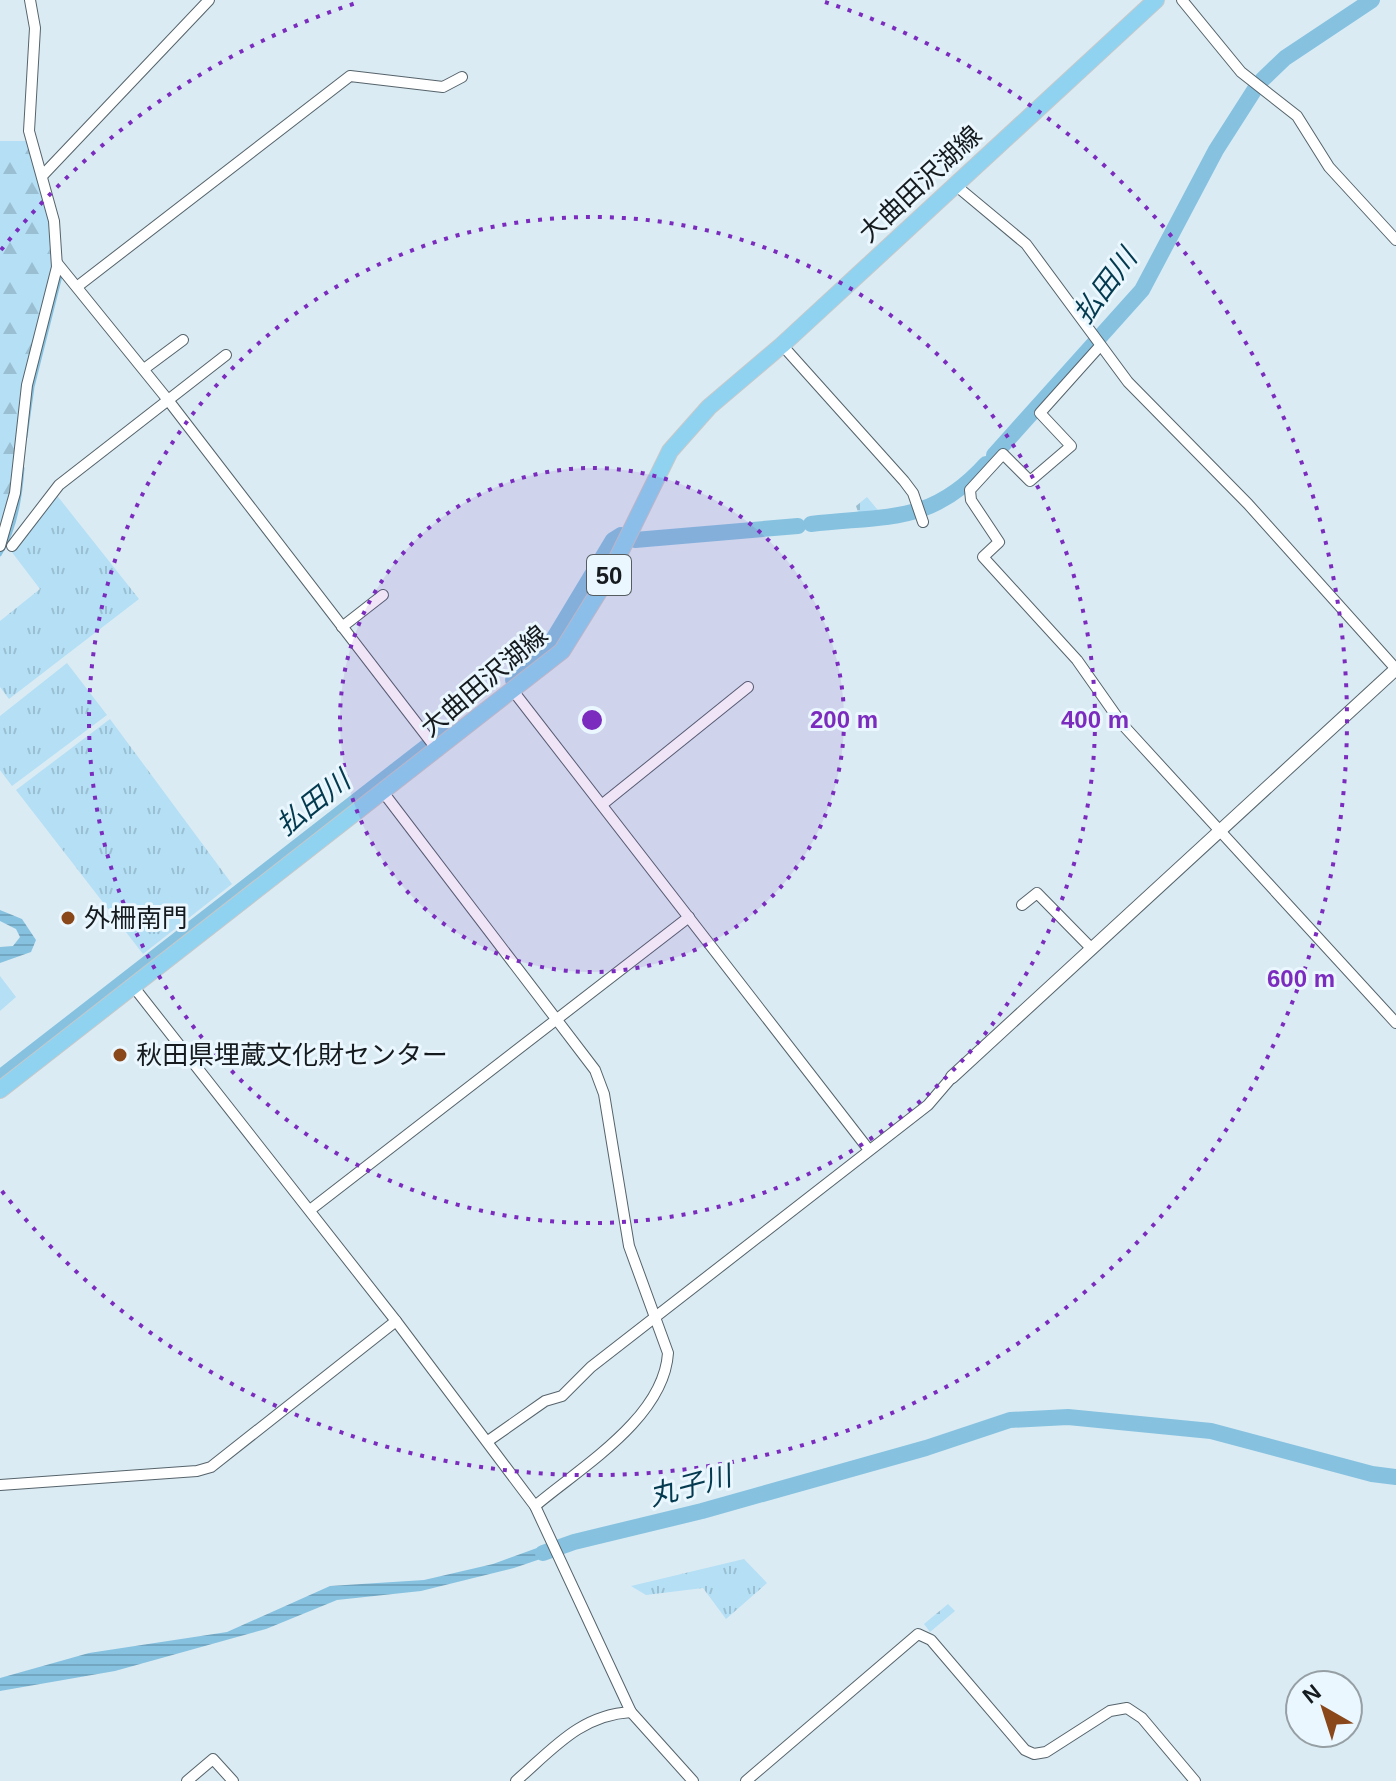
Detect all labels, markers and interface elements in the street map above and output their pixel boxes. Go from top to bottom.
street label: 大曲田沢湖線 [853,120,987,248]
water label: 払田川 [1067,241,1144,329]
road number: 50 [587,555,631,595]
street label: 大曲田沢湖線 [415,619,553,743]
centre of rings [578,706,606,734]
text: 200 m [810,706,878,733]
text: 400 m [1061,706,1129,733]
water label: 払田川 [270,763,358,841]
place label: 外柵南門 [84,903,188,933]
marker: 外柵南門 [59,909,77,927]
text: 600 m [1267,965,1335,992]
place label: 秋田県埋蔵文化財センター [136,1040,448,1070]
marker: 秋田県埋蔵文化財センター [111,1046,129,1064]
water label: 丸子川 [645,1459,737,1512]
north arrow [1284,1669,1364,1749]
text: N [1298,1679,1326,1709]

